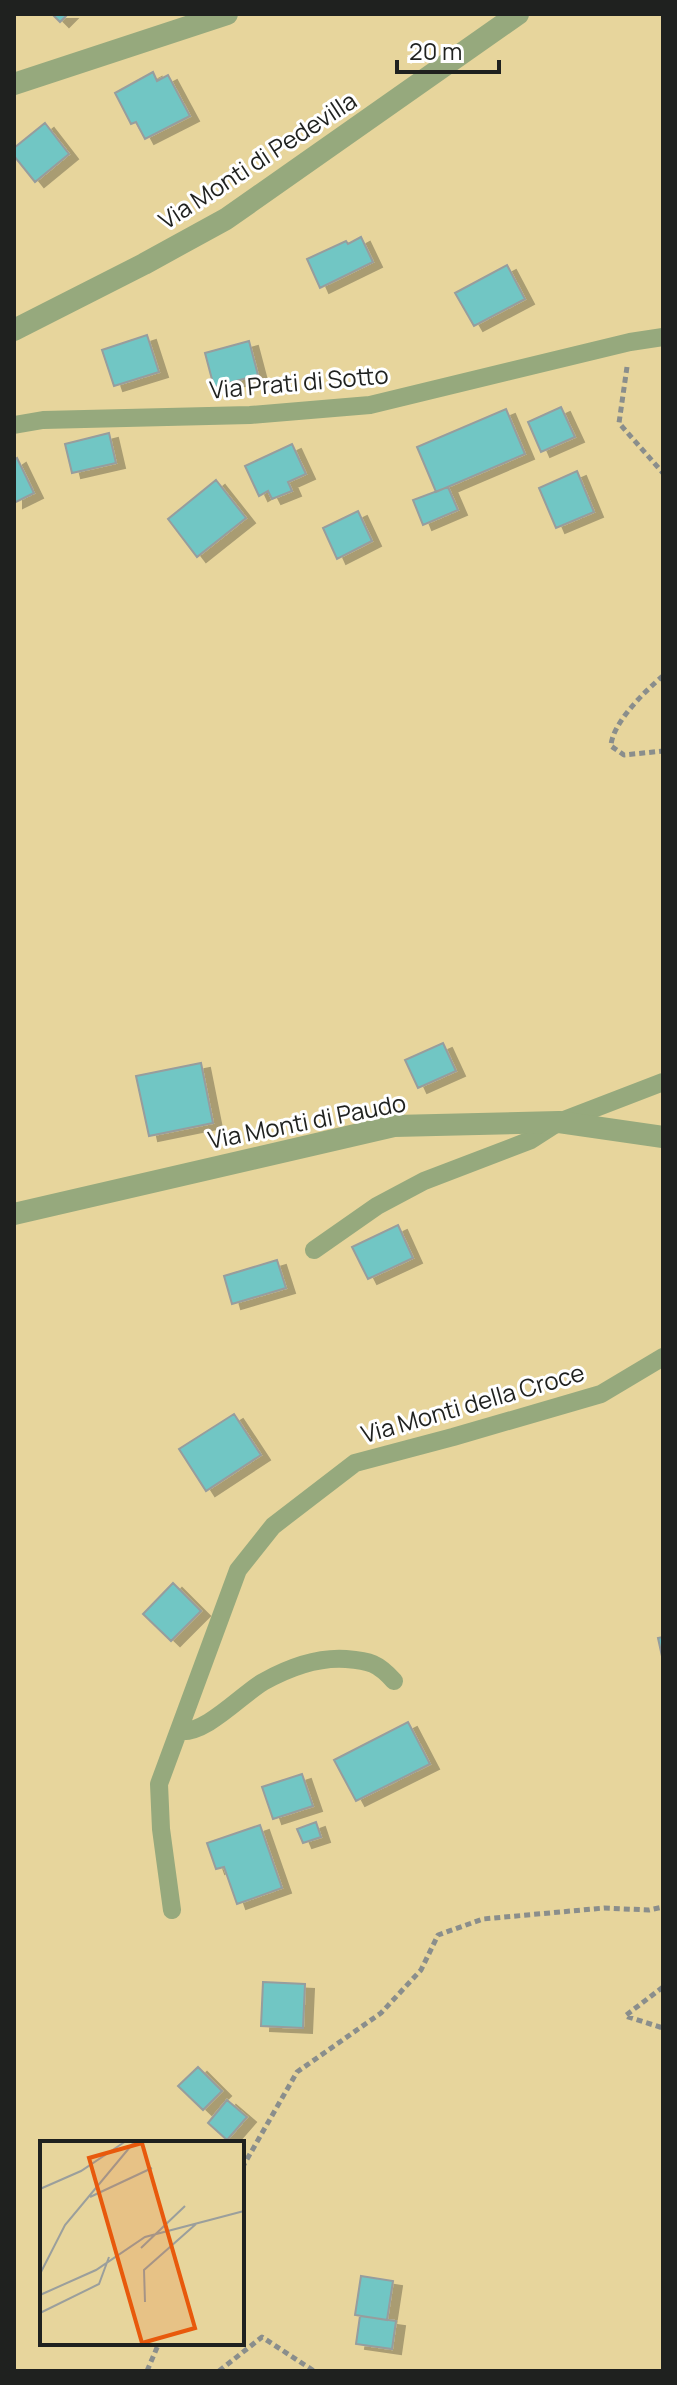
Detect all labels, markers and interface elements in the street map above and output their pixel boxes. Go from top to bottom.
scale bar [397,24,499,74]
text: 20 m [409,34,462,67]
street label: Via Monti di Pedevilla [152,83,362,236]
street label: Via Prati di Sotto [208,357,390,406]
street label: Via Monti di Paudo [205,1085,408,1156]
street label: Via Monti della Croce [357,1355,588,1450]
inset map [40,2141,244,2345]

